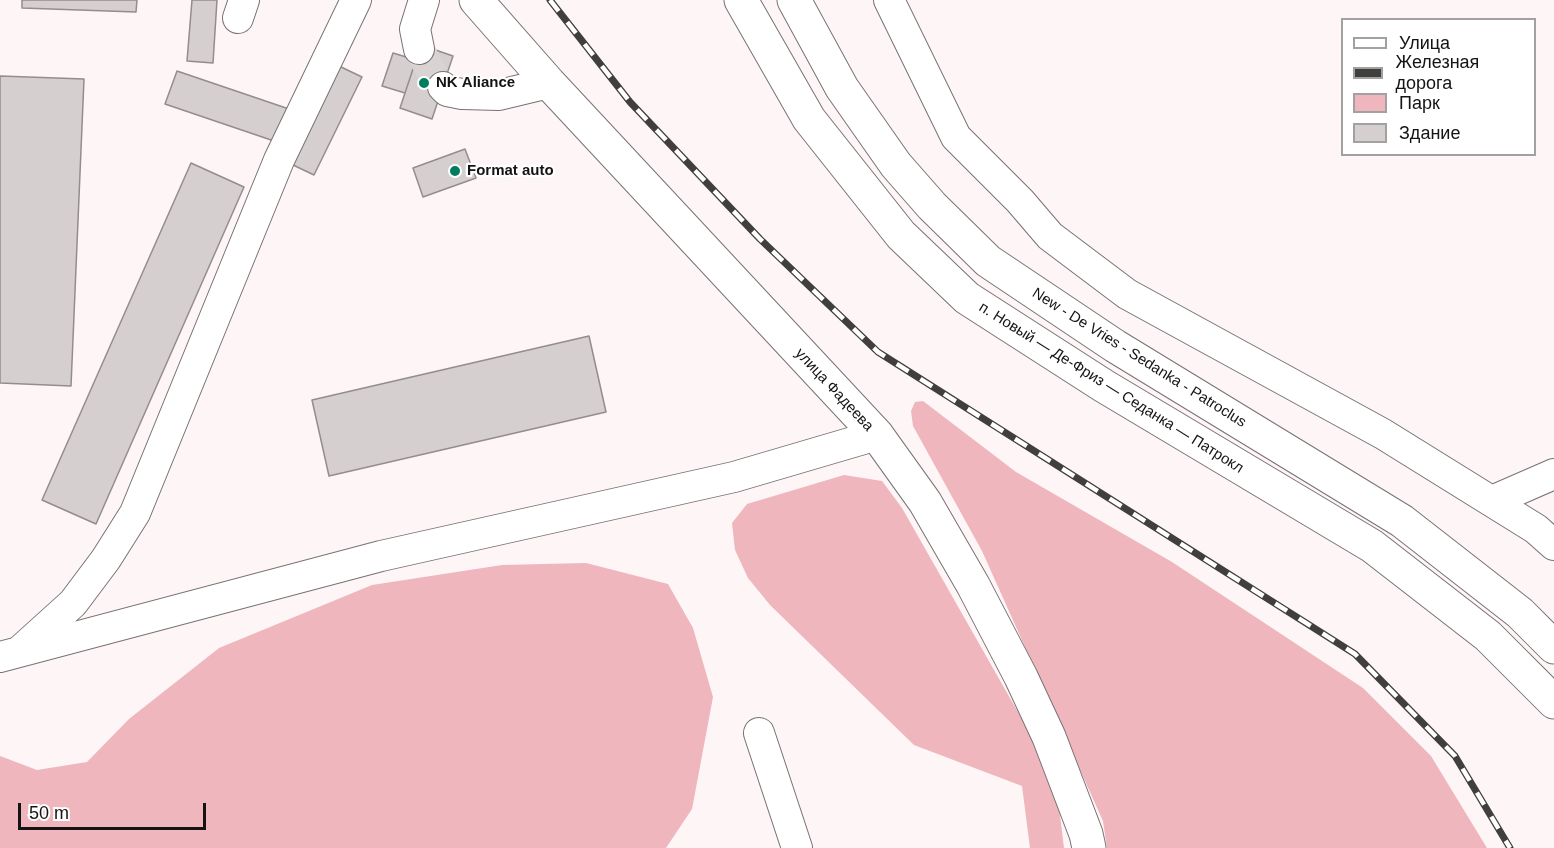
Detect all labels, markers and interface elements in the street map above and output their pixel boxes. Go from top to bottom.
legend [1341,18,1536,156]
text: Улица [1399,33,1450,53]
text: Железная дорога [1395,52,1479,93]
place label: NK Aliance [436,74,515,92]
marker: NK Aliance [417,76,431,90]
text: Парк [1399,93,1440,113]
text: Здание [1399,123,1460,143]
place label: Format auto [467,162,554,180]
marker: Format auto [448,164,462,178]
street label: New - De Vries - Sedanka - Patroclus [1029,284,1249,432]
street label: п. Новый — Де-Фриз — Седанка — Патрокл [975,299,1247,477]
street label: улица Фадеева [791,345,877,435]
scale bar [21,791,208,829]
text: 50 m [29,803,69,823]

